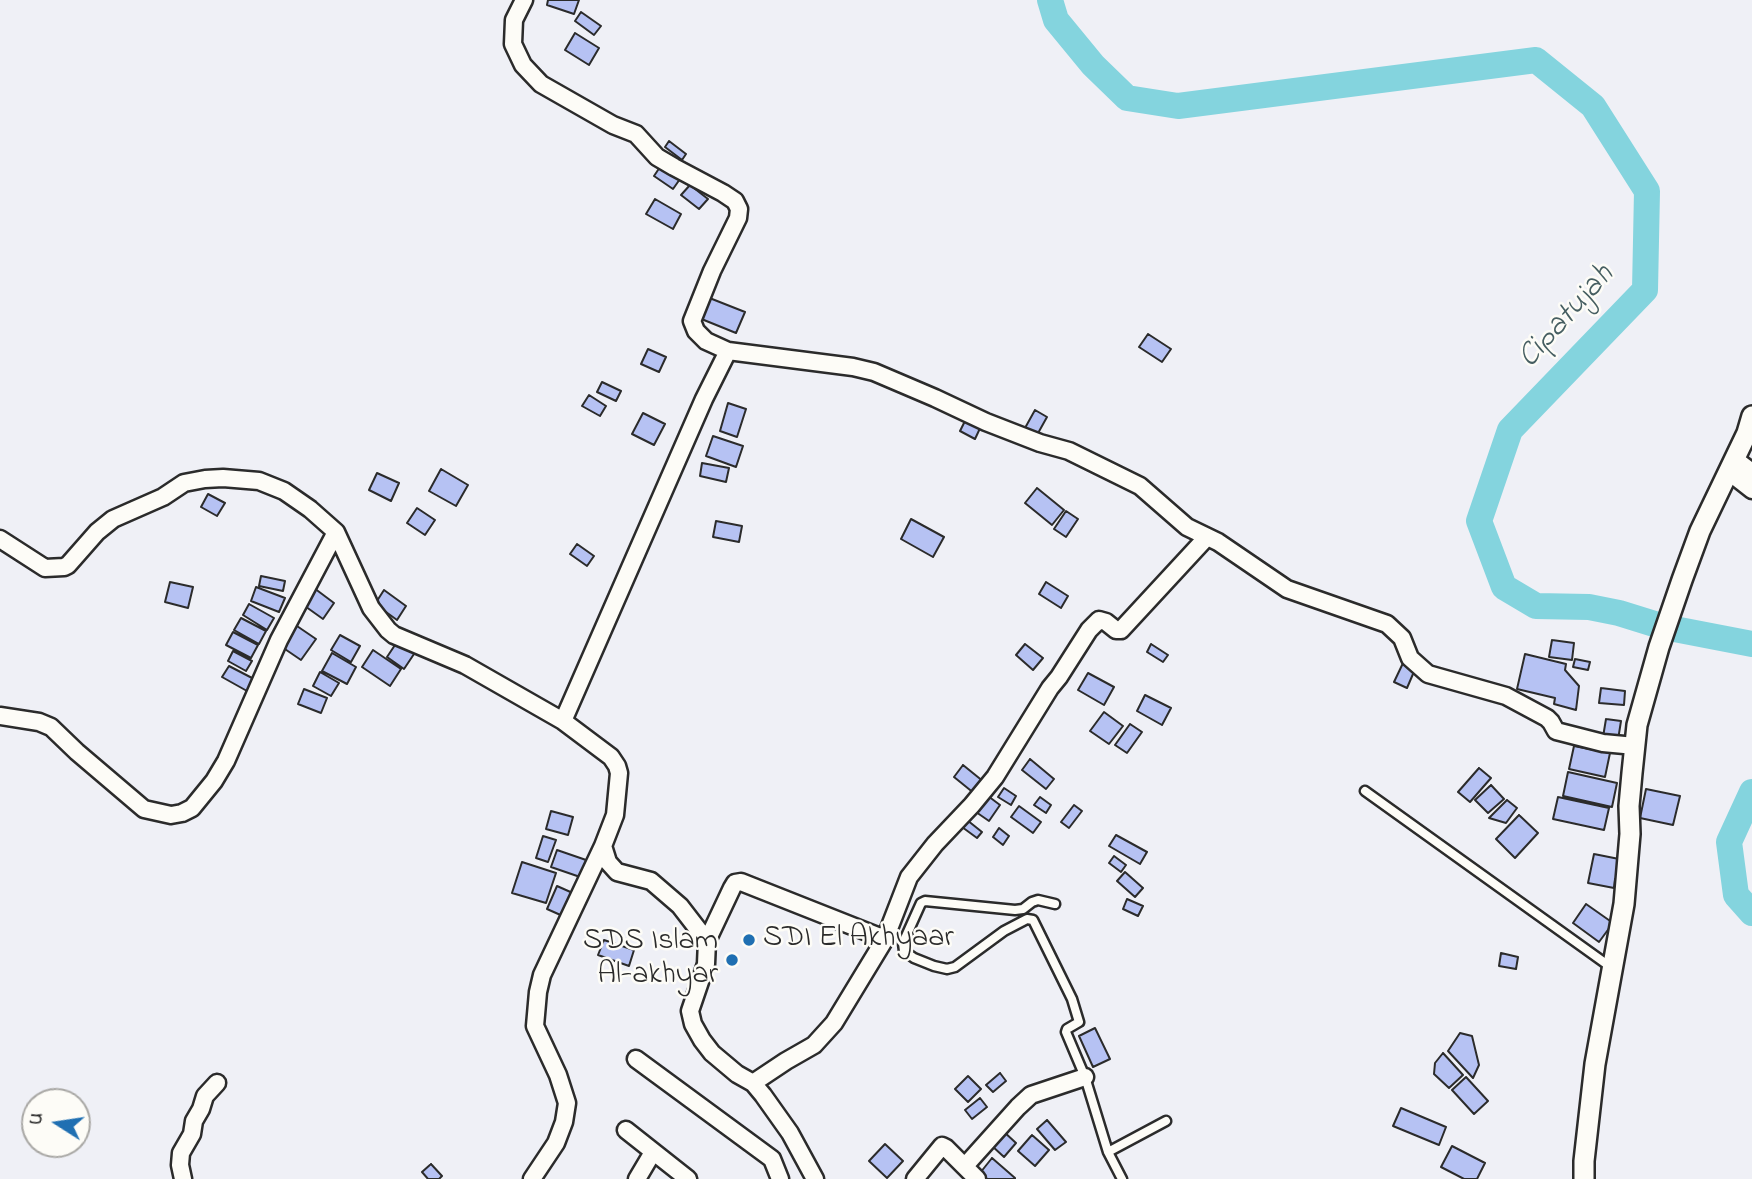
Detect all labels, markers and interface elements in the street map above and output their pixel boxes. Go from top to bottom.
water label: Cipatujah [1512,258,1624,378]
place label: SDI El Akhyaar [763,922,954,958]
place label: SDS Islam Al-akhyar [583,925,718,996]
marker: SDI El Akhyaar [741,932,757,948]
marker: SDS Islam Al-akhyar [724,952,740,968]
north arrow [21,1088,91,1158]
text: U [22,1110,51,1128]

